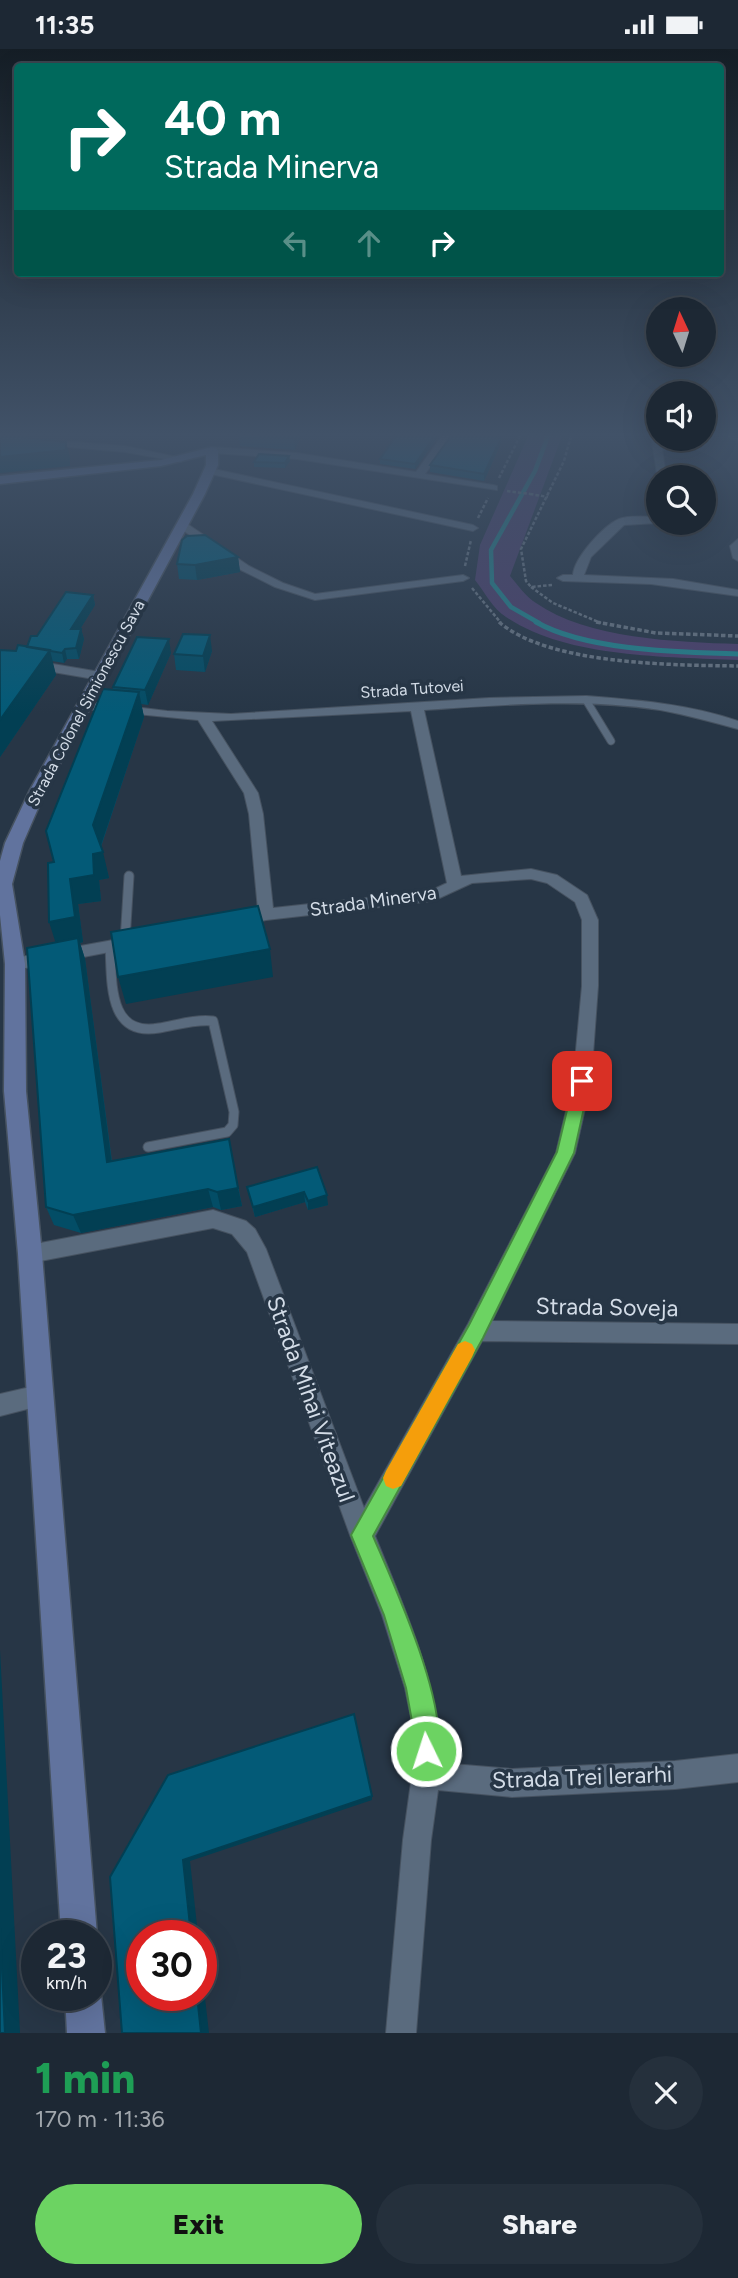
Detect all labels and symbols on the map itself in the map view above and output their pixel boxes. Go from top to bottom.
north arrow [646,297,716,367]
street label: Strada Colonel Simionescu Sava [23,597,149,809]
street label: Strada Tutovei [360,676,464,702]
street label: Strada Minerva [308,881,438,921]
pin [552,1051,612,1111]
street label: Strada Mihai Viteazul [261,1292,361,1506]
street label: Strada Soveja [536,1292,678,1322]
position arrow [389,1714,463,1788]
street label: Strada Trei Ierarhi [491,1760,673,1794]
speed limit sign: 30 [126,1920,217,2011]

